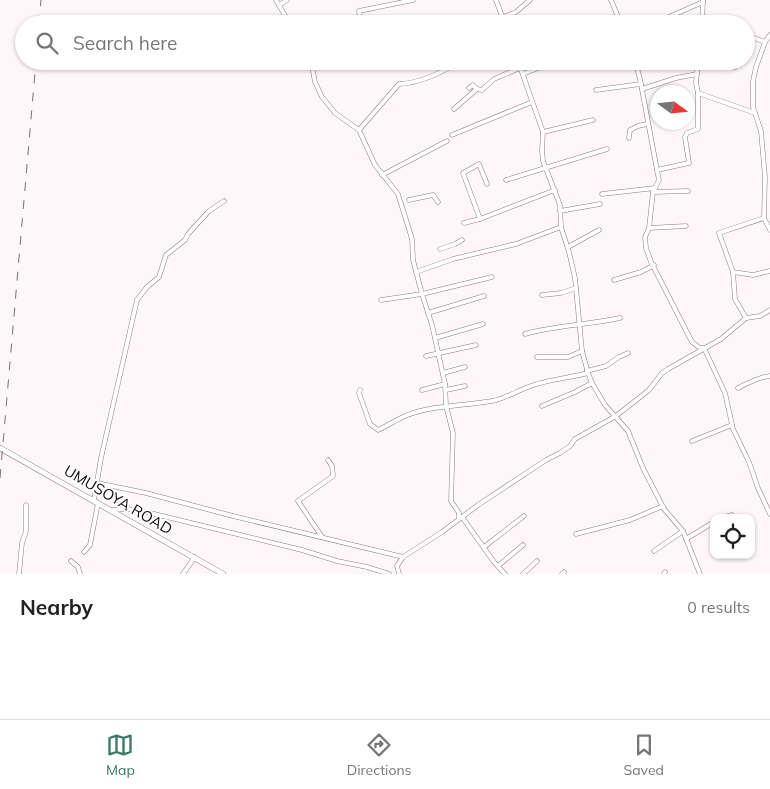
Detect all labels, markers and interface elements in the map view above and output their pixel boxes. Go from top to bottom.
search box [15,15,755,70]
icon: search [33,29,61,57]
text: Search here [73,31,177,55]
north arrow [650,85,695,130]
street label: UMUSOYA ROAD [61,461,176,538]
map controls [710,514,755,559]
button: locate [710,514,755,559]
text: Nearby [20,594,93,620]
text: 0 results [687,597,750,617]
tab: Map [106,731,135,779]
tab: Directions [347,731,412,779]
tab: Saved [624,731,664,779]

